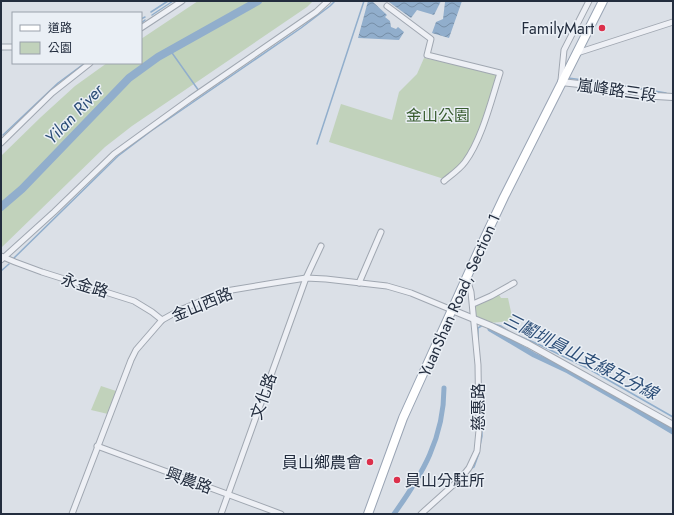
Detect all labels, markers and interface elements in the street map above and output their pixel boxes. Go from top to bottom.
legend [12,12,142,64]
place label: FamilyMart [521,17,594,40]
text: 道路 [48,19,72,37]
marker: FamilyMart [597,23,607,33]
text: 公園 [48,39,72,57]
street label: 嵐峰路三段 [576,74,658,107]
water label: Yilan River [39,78,110,149]
park label: 金山公園 [406,104,470,127]
street label: YuanShan Road, Section 1 [413,210,506,380]
street label: 永金路 [59,267,111,303]
street label: 金山西路 [168,282,236,327]
water label: 三鬮圳員山支線五分線 [500,307,664,406]
street label: 文化路 [245,370,282,423]
street label: 慈惠路 [467,383,490,431]
place label: 員山鄉農會 [282,451,362,474]
marker: 員山鄉農會 [365,457,375,467]
street label: 興農路 [162,461,215,499]
place label: 員山分駐所 [405,469,485,492]
marker: 員山分駐所 [392,475,402,485]

